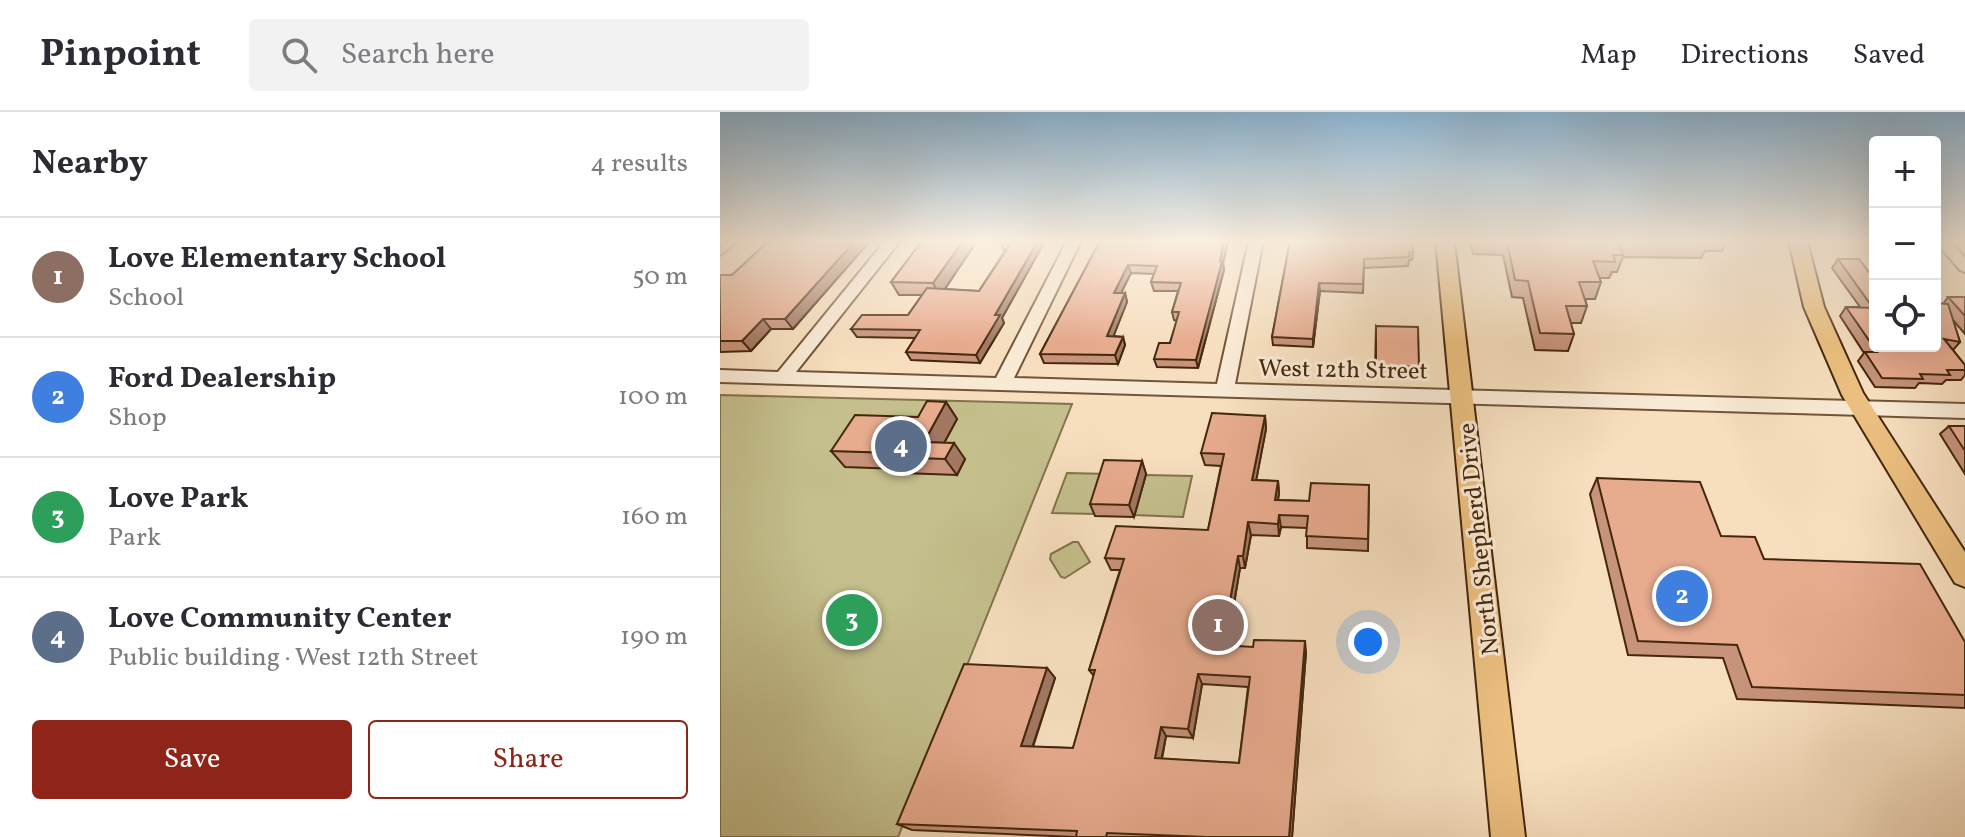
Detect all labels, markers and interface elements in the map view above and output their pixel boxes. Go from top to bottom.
search box [249,19,809,91]
text: Pinpoint [40,29,201,82]
icon: search [277,33,321,77]
text: Search here [341,34,494,76]
text: Map [1581,36,1637,75]
text: Directions [1681,36,1809,75]
text: Saved [1853,36,1925,75]
map controls [1869,136,1941,352]
button: + [1869,136,1941,208]
text: Nearby [32,141,148,188]
text: 4 results [590,146,688,182]
button: − [1869,208,1941,280]
text: Love Elementary School [108,238,446,280]
text: 1 [53,259,63,295]
text: 50 m [632,259,688,295]
text: School [108,280,184,316]
button: locate [1869,280,1941,352]
street label: West 12th Street [1258,353,1428,389]
text: Ford Dealership [108,358,336,400]
text: 2 [51,379,65,415]
text: 100 m [618,379,688,415]
text: Shop [108,400,167,436]
pin: 4 [875,416,927,476]
street label: North Shepherd Drive [1451,421,1509,657]
text: Love Park [108,478,248,520]
text: 3 [51,499,65,535]
text: 160 m [621,499,688,535]
text: Park [108,520,161,556]
pin: 2 [1656,566,1708,626]
pin: 3 [826,590,878,650]
pin: 1 [1192,595,1244,655]
text: Love Community Center [108,598,451,640]
text: 4 [50,619,66,655]
text: 190 m [620,619,688,655]
your location [1348,622,1388,662]
text: Public building · West 12th Street [108,640,478,676]
button: Save [32,720,352,799]
button: Share [368,720,688,799]

